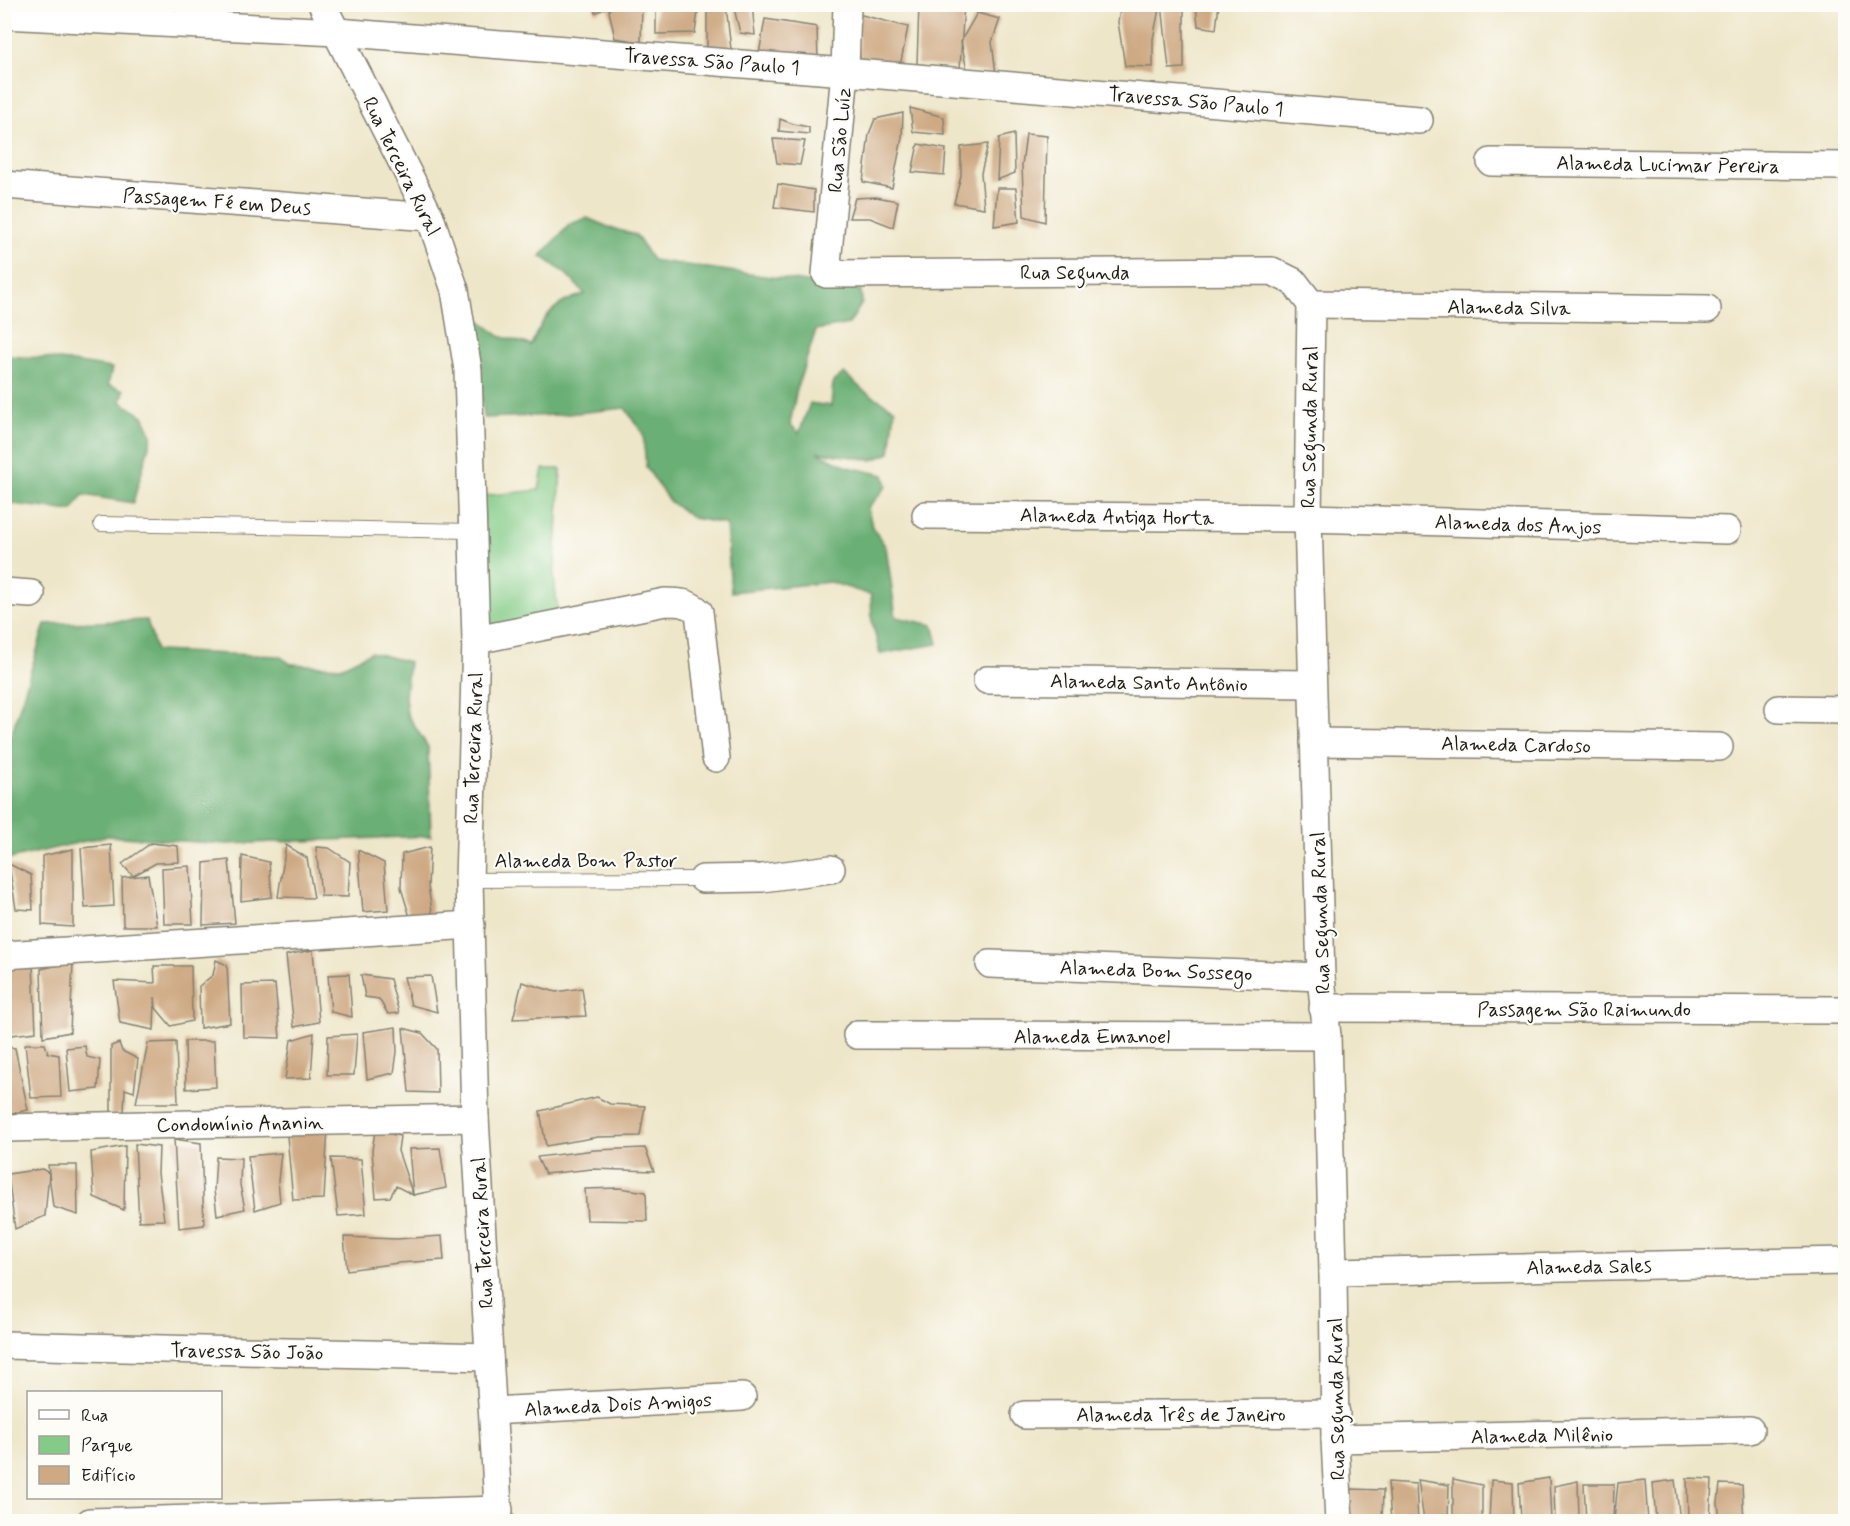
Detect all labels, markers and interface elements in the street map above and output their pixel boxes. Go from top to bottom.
street label: Travessa São Paulo 1 [623,43,801,82]
street label: Travessa São Paulo 1 [1107,81,1285,124]
street label: Rua São Luíz [822,86,859,194]
street label: Rua Terceira Rural [355,93,446,241]
street label: Alameda Lucimar Pereira [1556,150,1780,181]
street label: Passagem Fé em Deus [122,182,312,223]
street label: Rua Segunda [1020,260,1130,289]
street label: Alameda Silva [1447,294,1572,323]
street label: Rua Segunda Rural [1296,346,1327,509]
street label: Alameda Antiga Horta [1020,502,1215,533]
street label: Alameda dos Anjos [1434,509,1602,542]
street label: Alameda Santo Antônio [1050,668,1248,699]
street label: Rua Terceira Rural [458,672,491,824]
street label: Alameda Cardoso [1441,731,1591,760]
street label: Rua Segunda Rural [1305,831,1340,995]
street label: Alameda Bom Pastor [495,848,677,875]
street label: Alameda Bom Sossego [1059,955,1253,989]
street label: Passagem São Raimundo [1477,997,1691,1024]
street label: Alameda Emanoel [1014,1024,1170,1051]
street label: Condomínio Ananin [156,1110,324,1139]
street label: Rua Terceira Rural [466,1156,501,1309]
street label: Alameda Sales [1526,1253,1652,1282]
street label: Rua Segunda Rural [1323,1317,1354,1480]
street label: Travessa São João [170,1338,324,1367]
street label: Alameda Dois Amigos [523,1387,713,1424]
legend [27,1391,222,1499]
street label: Alameda Três de Janeiro [1076,1402,1286,1429]
text: Rua [81,1404,108,1428]
street label: Alameda Milênio [1471,1422,1613,1451]
text: Parque [81,1434,133,1458]
text: Edifício [81,1464,136,1488]

